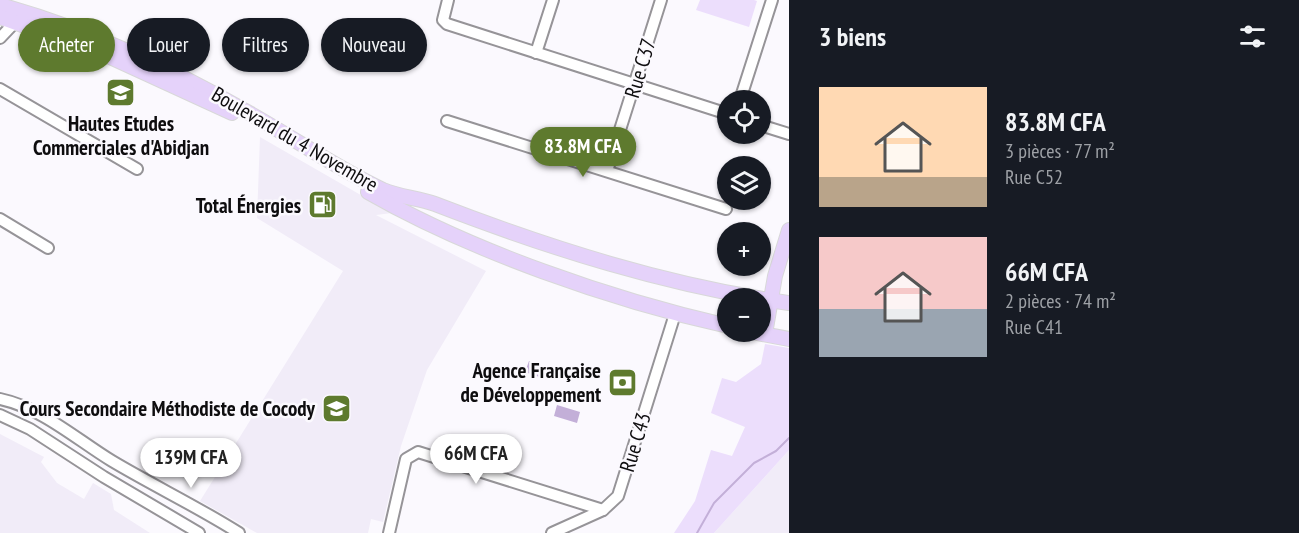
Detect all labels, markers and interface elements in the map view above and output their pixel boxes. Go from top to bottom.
chip: Acheter [18,18,115,72]
chip: Louer [127,18,210,72]
chip: Filtres [222,18,309,72]
chip: Nouveau [321,18,427,72]
text: 3 biens [819,20,886,53]
icon: filters [1236,20,1269,53]
street label: Rue C37 [618,35,662,101]
school or university icon: Hautes Etudes Commerciales d'Abidjan [105,76,137,108]
street label: Boulevard du 4 Novembre [207,80,383,198]
map controls [717,90,771,342]
button: locate [717,90,771,144]
text: 83.8M CFA [1005,105,1106,138]
place label: Hautes Etudes Commerciales d'Abidjan [33,110,209,161]
icon: home [867,111,939,183]
pin: 83.8M CFA [514,127,652,178]
text: 83.8M CFA [544,133,622,159]
text: 3 pièces · 77 m² [1005,138,1115,164]
button: layers [717,156,771,210]
text: Rue C52 [1005,164,1063,190]
fuel station icon: Total Énergies [306,189,338,221]
place label: Total Énergies [196,192,301,219]
button: + [717,222,771,276]
text: 66M CFA [1005,255,1088,288]
icon: home [867,261,939,333]
button: − [717,288,771,342]
text: 2 pièces · 74 m² [1005,288,1116,314]
text: Rue C41 [1005,314,1063,340]
place label: Agence Française de Développement [460,357,601,408]
bank icon: Agence Française de Développement [606,366,638,398]
school or university icon: Cours Secondaire Méthodiste de Cocody [320,392,352,424]
place label: Cours Secondaire Méthodiste de Cocody [20,395,316,422]
street label: Rue C43 [613,409,657,475]
pin: 66M CFA [421,434,531,485]
pin: 139M CFA [129,438,253,489]
text: 66M CFA [444,440,508,466]
text: 139M CFA [154,444,228,470]

